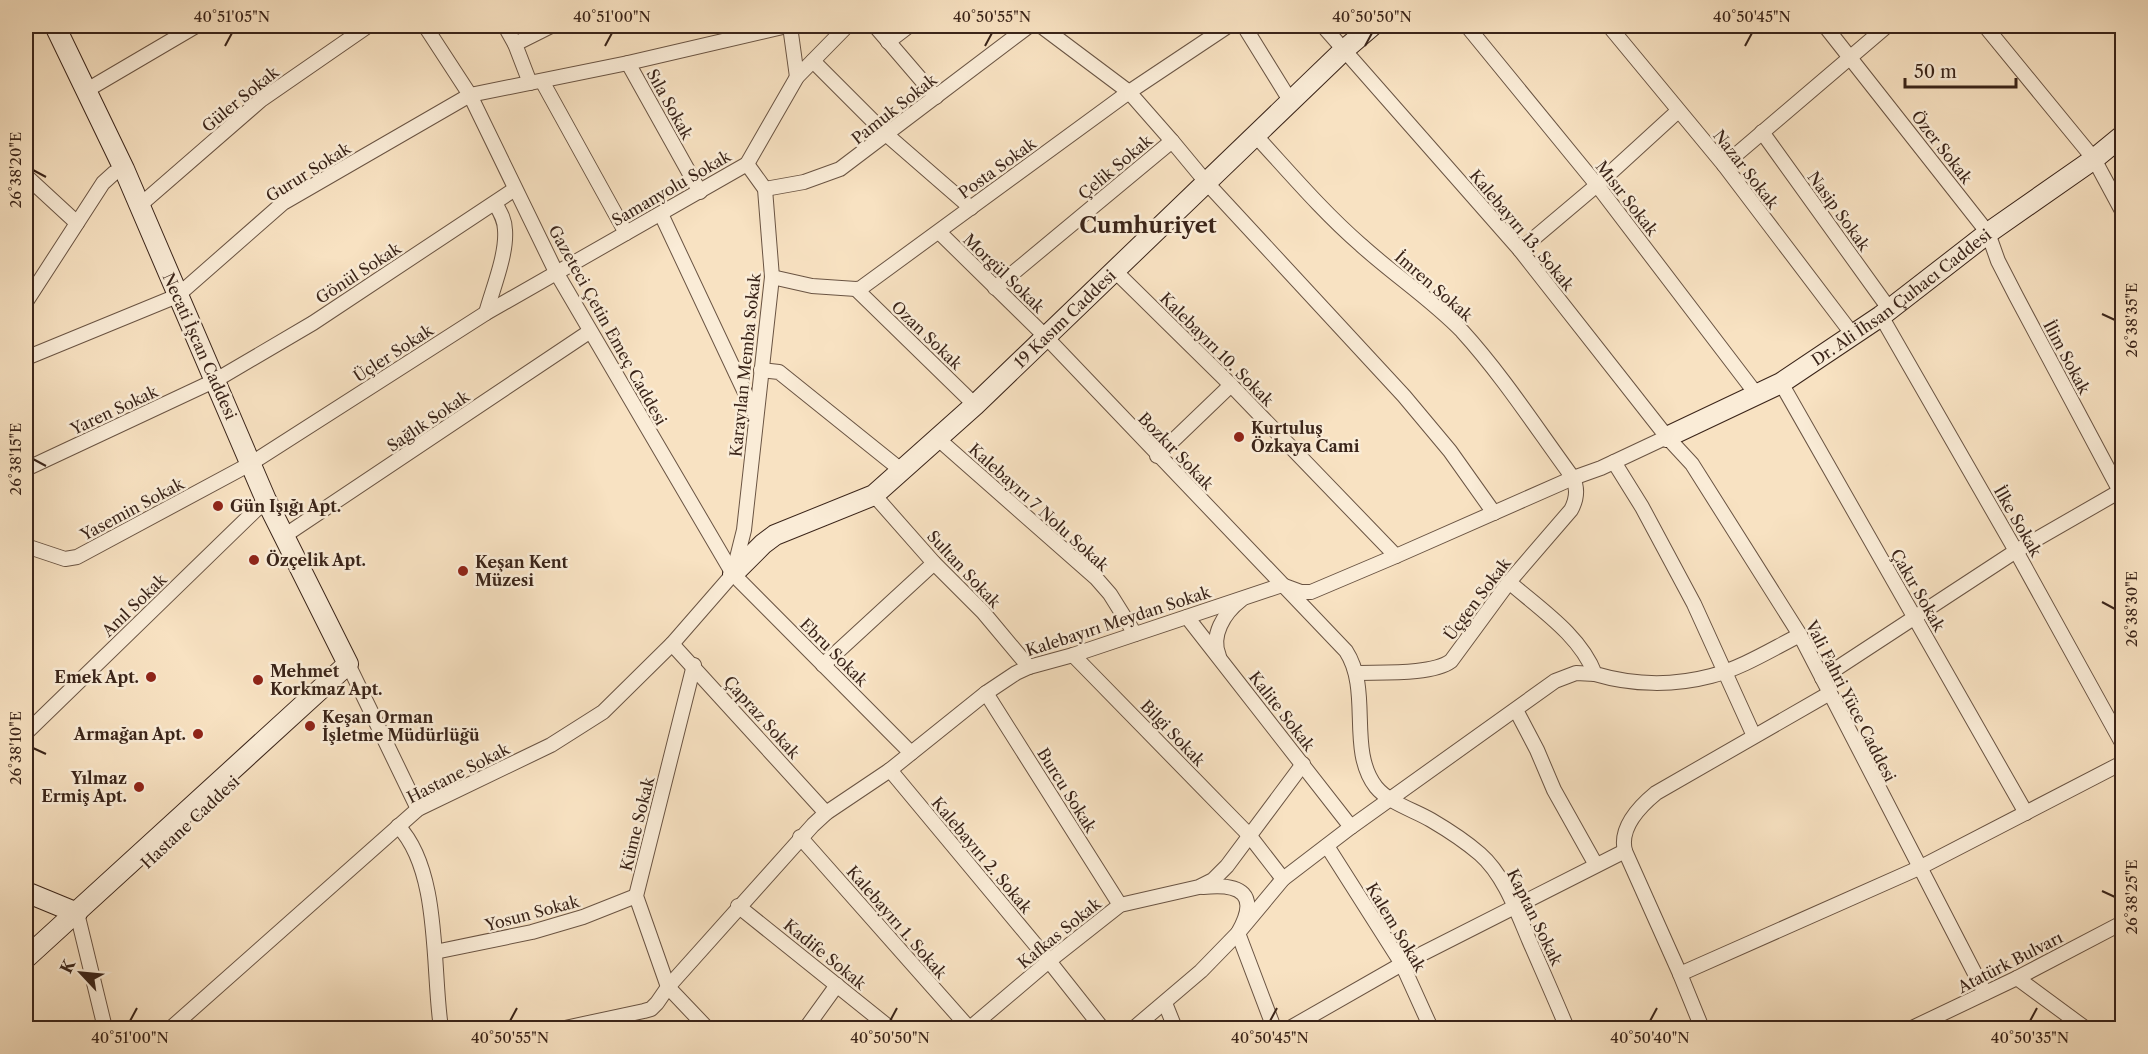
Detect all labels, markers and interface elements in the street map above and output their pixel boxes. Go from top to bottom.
text: 40°51'05"N [194,7,270,26]
text: 40°51'00"N [573,7,651,26]
text: 40°50'55"N [953,7,1031,26]
text: 40°50'50"N [1332,7,1412,26]
text: 40°50'45"N [1713,7,1791,26]
scale bar [1905,51,2016,89]
text: 50 m [1914,61,1957,83]
street label: Güler Sokak [198,62,283,136]
street label: Sıla Sokak [642,65,698,143]
street label: Pamuk Sokak [847,69,941,149]
street label: Özer Sokak [1907,106,1977,188]
street label: Nazar Sokak [1709,126,1783,213]
street label: Çelik Sokak [1074,130,1157,204]
text: 26°38'20"E [6,132,25,208]
street label: Posta Sokak [954,133,1040,203]
street label: Gurur Sokak [262,138,355,206]
street label: Samanyolu Sokak [608,145,735,230]
street label: Mısır Sokak [1592,157,1663,240]
street label: Kalebayırı 13. Sokak [1466,165,1579,295]
street label: Nasip Sokak [1804,167,1875,255]
district label: Cumhuriyet [1079,212,1217,239]
street label: Gazeteci Çetin Emeç Caddesi [545,222,671,429]
street label: Dr. Ali İhsan Çuhacı Caddesi [1808,224,1995,370]
street label: Morgül Sokak [959,229,1049,317]
street label: Gönül Sokak [312,238,405,308]
street label: İmren Sokak [1391,247,1478,326]
street label: 19 Kasım Caddesi [1010,265,1120,372]
street label: Necati İşcan Caddesi [159,270,241,423]
street label: Karayılan Memba Sokak [725,271,765,458]
text: 26°38'35"E [2122,283,2141,357]
street label: Kalebayırı 10. Sokak [1156,288,1279,411]
street label: Ozan Sokak [888,296,967,374]
street label: İlim Sokak [2039,317,2095,398]
street label: Üçler Sokak [349,319,437,386]
street label: Yaren Sokak [66,381,162,439]
street label: Sağlık Sokak [383,386,474,456]
street label: Bozkır Sokak [1134,408,1218,494]
place label: Kurtuluş Özkaya Cami [1251,418,1360,456]
text: 26°38'15"E [6,423,25,495]
marker: Kurtuluş Özkaya Cami [1232,430,1246,444]
street label: Kalebayırı 7 Nolu Sokak [965,439,1114,576]
street label: Yasemin Sokak [76,473,188,545]
street label: İlke Sokak [1990,482,2047,561]
place label: Gün Işığı Apt. [230,496,341,516]
marker: Gün Işığı Apt. [211,499,225,513]
street label: Sultan Sokak [923,526,1005,612]
street label: Çakır Sokak [1886,545,1950,635]
place label: Özçelik Apt. [266,549,366,570]
place label: Keşan Kent Müzesi [475,552,569,590]
marker: Özçelik Apt. [247,553,261,567]
street label: Üçgen Sokak [1440,553,1515,644]
marker: Keşan Kent Müzesi [456,564,470,578]
street label: Anıl Sokak [97,569,171,641]
text: 26°38'30"E [2122,571,2141,647]
street label: Kalebayırı Meydan Sokak [1023,581,1214,660]
street label: Ebru Sokak [796,614,873,691]
street label: Vali Fahri Yüce Caddesi [1801,616,1900,785]
place label: Mehmet Korkmaz Apt. [270,661,383,699]
place label: Emek Apt. [54,667,139,687]
street label: Kalite Sokak [1245,667,1320,755]
marker: Emek Apt. [144,670,158,684]
street label: Çapraz Sokak [720,672,805,763]
marker: Mehmet Korkmaz Apt. [251,673,265,687]
street label: Bilgi Sokak [1137,696,1210,771]
place label: Keşan Orman İşletme Müdürlüğü [322,707,480,745]
text: 26°38'10"E [6,711,25,785]
marker: Keşan Orman İşletme Müdürlüğü [303,719,317,733]
place label: Armağan Apt. [73,724,186,744]
marker: Armağan Apt. [191,727,205,741]
street label: Hastane Sokak [403,738,513,807]
street label: Burcu Sokak [1033,744,1101,837]
place label: Yılmaz Ermiş Apt. [41,768,127,806]
street label: Hastane Caddesi [137,771,243,873]
street label: Küme Sokak [616,774,659,873]
marker: Yılmaz Ermiş Apt. [132,780,146,794]
street label: Kalebayırı 2. Sokak [928,793,1037,918]
text: 26°38'25"E [2122,859,2141,935]
street label: Kalebayırı 1. Sokak [843,861,952,983]
street label: Kaptan Sokak [1503,865,1567,969]
street label: Kalem Sokak [1362,879,1431,976]
street label: Yosun Sokak [482,891,582,935]
street label: Kafkas Sokak [1013,893,1105,973]
street label: Kadife Sokak [780,915,871,994]
street label: Atatürk Bulvarı [1953,927,2066,997]
north arrow [51,943,111,1003]
text: K [56,955,80,977]
text: 40°51'00"N [91,1028,169,1047]
text: 40°50'55"N [471,1028,549,1047]
text: 40°50'50"N [850,1028,930,1047]
text: 40°50'45"N [1231,1028,1309,1047]
text: 40°50'40"N [1610,1028,1690,1047]
text: 40°50'35"N [1991,1028,2069,1047]

